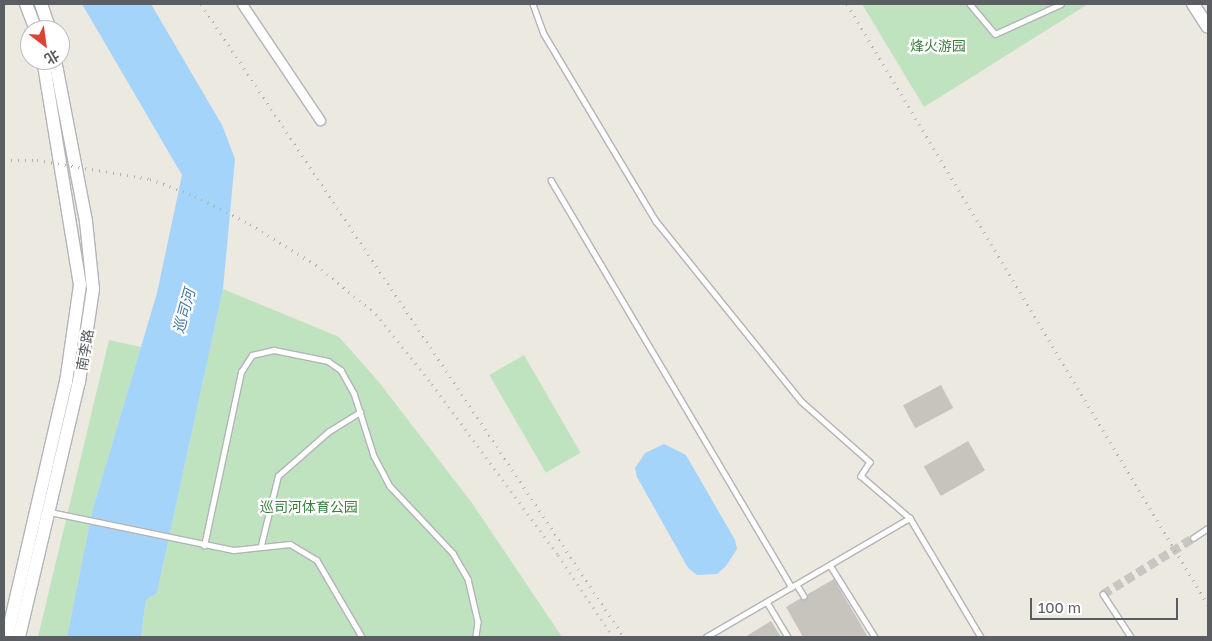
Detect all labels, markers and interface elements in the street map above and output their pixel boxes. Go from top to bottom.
north arrow [20,20,70,70]
park label: 烽火游园 [910,38,966,54]
text: 北 [42,47,63,68]
water label: 巡司河 [169,287,199,335]
street label: 南李路 [73,328,97,372]
park label: 巡司河体育公园 [260,499,358,515]
scale bar [1032,588,1180,620]
text: 100 m [1038,598,1081,616]

